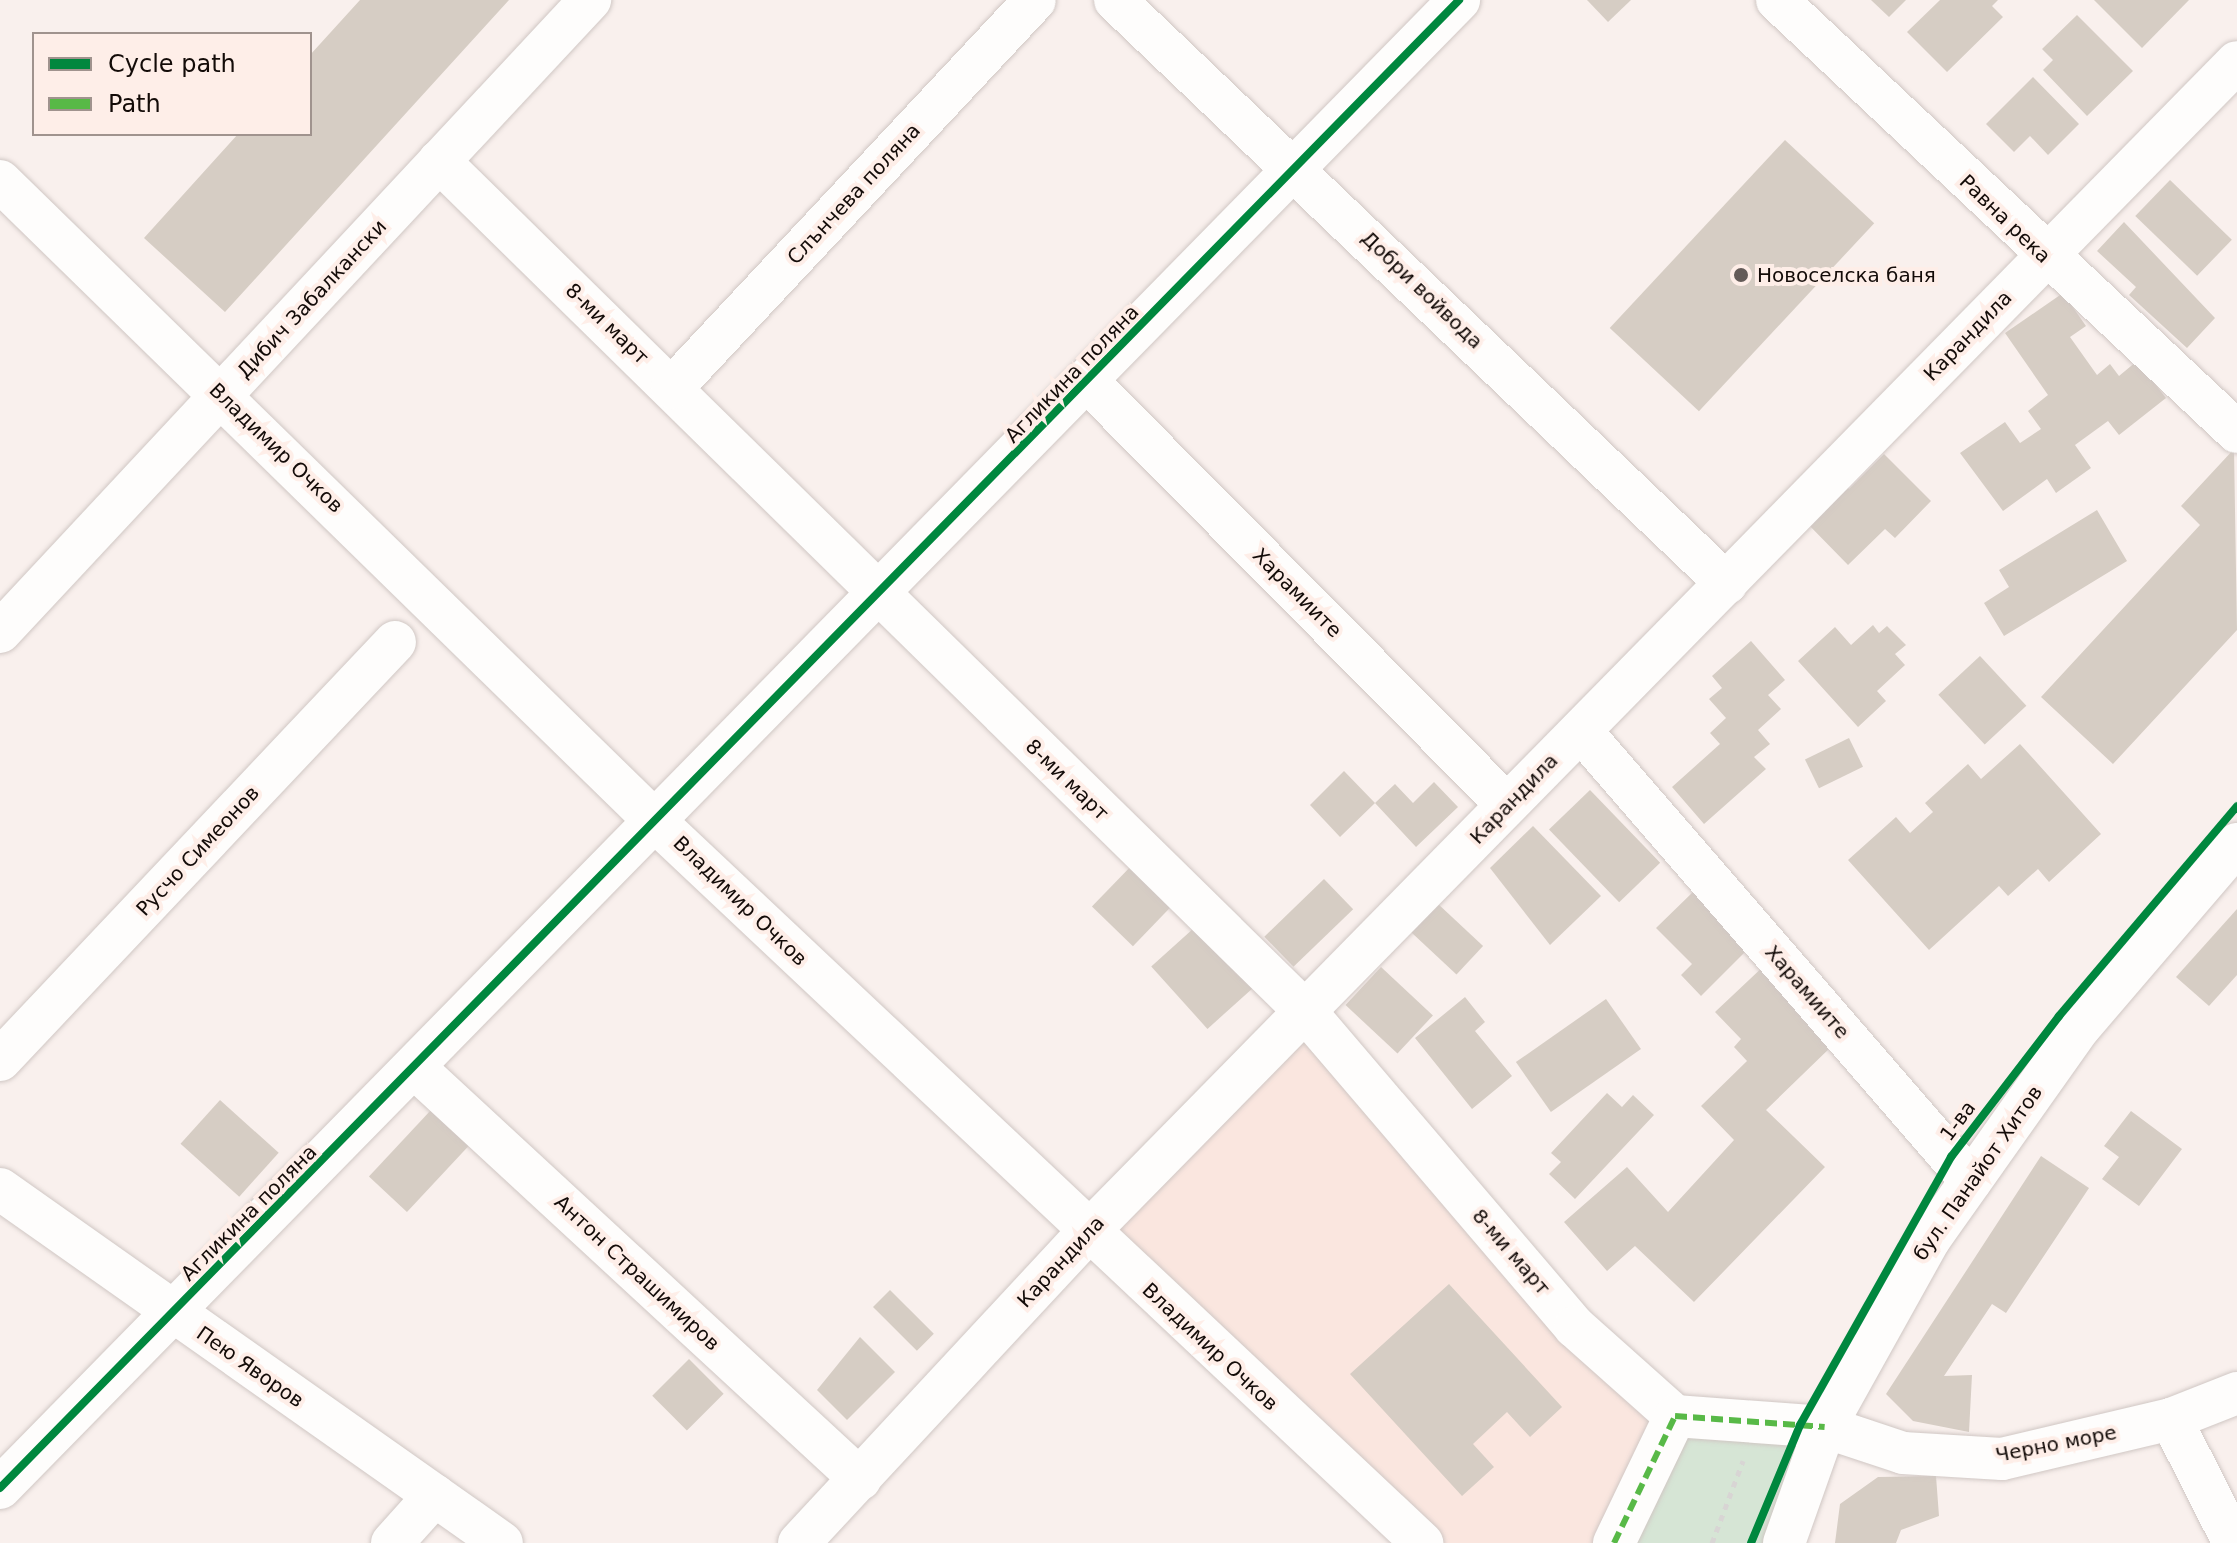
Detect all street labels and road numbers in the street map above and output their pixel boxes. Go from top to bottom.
street label: Слънчева поляна [783,119,925,269]
street label: Равна река [1955,170,2055,268]
street label: Дибич Забалкански [232,215,392,383]
street label: Добри войвода [1356,226,1488,354]
street label: 8-ми март [561,279,653,369]
street label: Карандила [1919,286,2017,386]
street label: Агликина поляна [1000,300,1144,448]
street label: Владимир Очков [204,378,348,518]
street label: Харамиите [1248,544,1346,642]
street label: 8-ми март [1021,735,1113,825]
street label: Карандила [1465,749,1563,849]
street label: Русчо Симеонов [132,781,264,921]
street label: Владимир Очков [668,831,812,971]
street label: Харамиите [1760,940,1854,1044]
street label: бул. Панайот Хитов [1909,1081,2047,1265]
street label: 1-ва [1935,1096,1981,1146]
street label: Агликина поляна [176,1140,322,1286]
street label: Антон Страшимиров [550,1190,724,1356]
street label: 8-ми март [1467,1204,1555,1300]
street label: Карандила [1013,1211,1109,1313]
street label: Владимир Очков [1137,1278,1283,1416]
street label: Пею Яворов [192,1321,308,1413]
street label: Черно море [1993,1421,2119,1467]

